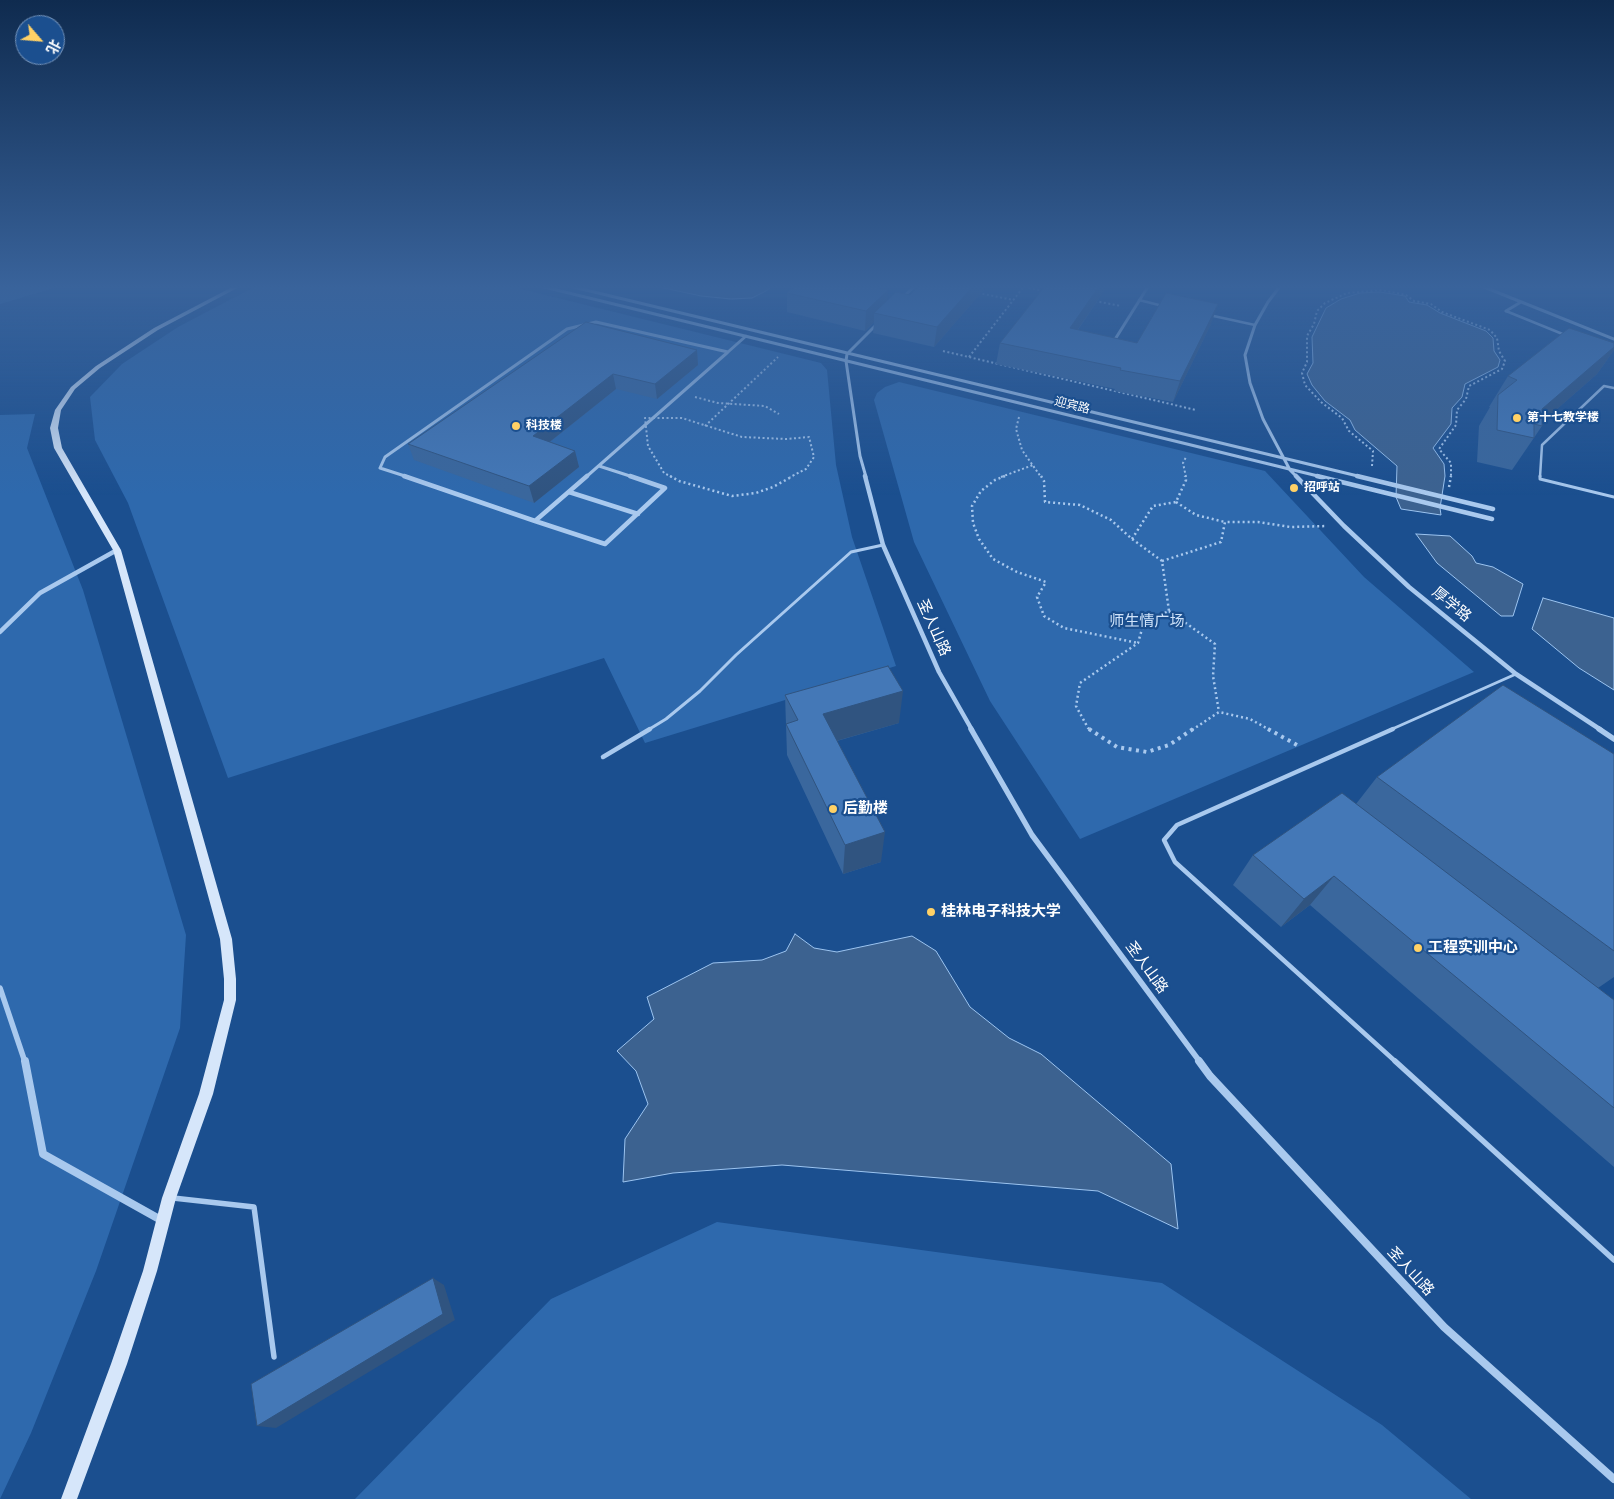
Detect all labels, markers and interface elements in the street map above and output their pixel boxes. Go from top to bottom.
north arrow [15,15,65,65]
text: 北 [42,36,64,57]
street label: 迎宾路 [1053,395,1091,417]
place label: 第十七教学楼 [1527,411,1599,425]
marker: 第十七教学楼 [1511,412,1523,424]
place label: 科技楼 [526,419,562,433]
marker: 科技楼 [510,420,522,432]
place label: 招呼站 [1304,481,1340,495]
marker: 招呼站 [1288,482,1300,494]
street label: 厚学路 [1428,584,1474,626]
street label: 圣人山路 [913,597,953,659]
park label: 师生情广场 [1110,613,1184,631]
place label: 后勤楼 [843,800,888,818]
marker: 后勤楼 [827,803,839,815]
place label: 桂林电子科技大学 [941,903,1061,921]
marker: 桂林电子科技大学 [925,906,937,918]
street label: 圣人山路 [1121,938,1171,998]
place label: 工程实训中心 [1428,939,1518,957]
marker: 工程实训中心 [1412,942,1424,954]
street label: 圣人山路 [1383,1244,1437,1300]

